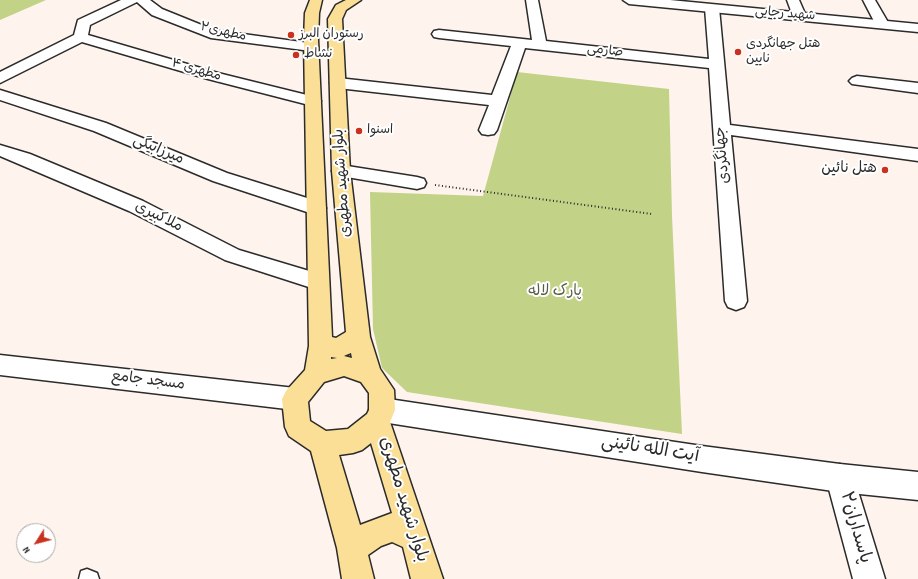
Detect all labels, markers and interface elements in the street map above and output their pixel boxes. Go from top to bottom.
street label: شهید رجایی [754,5,816,25]
street label: مطهری۲ [198,20,248,46]
place label: رستوران البرز [299,27,364,43]
marker: رستوران البرز [286,30,296,40]
place label: هتل جهانگردی نایین [746,37,820,68]
street label: صارمی [586,42,624,62]
place label: نشاط [304,47,332,63]
marker: هتل جهانگردی نایین [733,47,743,57]
marker: نشاط [291,50,301,60]
street label: مطهری ۴ [169,56,223,86]
place label: اسنوا [367,123,393,139]
marker: اسنوا [354,126,364,136]
street label: جهانگردی [713,126,735,184]
street label: بلوار شهید مطهری [331,128,357,238]
street label: میرزابیگی [130,132,186,170]
place label: هتل نائین [821,161,877,179]
marker: هتل نائین [880,165,890,175]
street label: ملاکبیری [131,199,185,237]
park label: پارک لاله [528,284,582,302]
street label: مسجد جامع [110,369,186,395]
street label: آیت الله نائینی [600,433,700,469]
street label: بلوار شهید مطهری [373,435,431,565]
street label: پاسداران۲ [833,490,875,566]
north arrow [16,523,56,563]
text: N [19,543,35,556]

